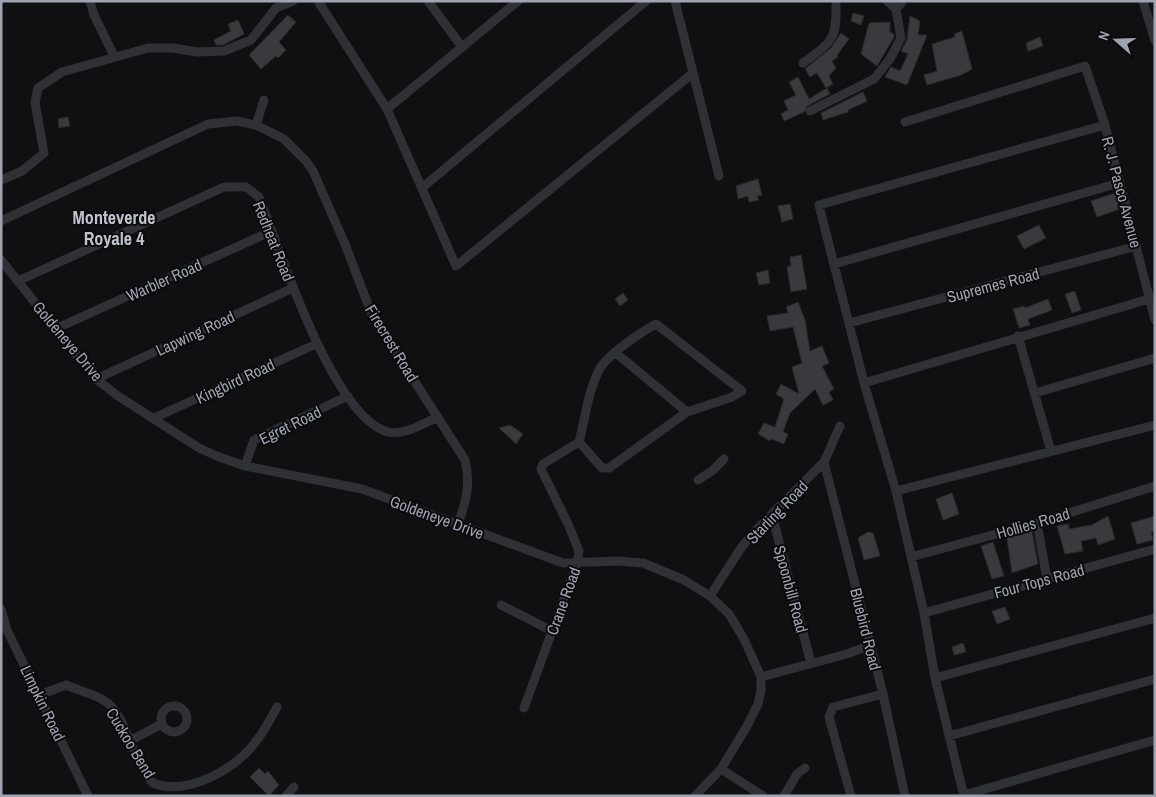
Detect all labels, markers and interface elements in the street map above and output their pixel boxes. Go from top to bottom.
north arrow [1091,15,1141,65]
text: N [1094,29,1114,43]
street label: R. J. Pasco Avenue [1097,134,1147,250]
street label: Redheat Road [248,198,300,284]
district label: Monteverde Royale 4 [73,205,155,251]
street label: Warbler Road [123,254,205,306]
street label: Supremes Road [944,262,1042,308]
street label: Goldeneye Drive [28,296,108,386]
street label: Firecrest Road [360,300,424,386]
street label: Lapwing Road [152,305,238,361]
street label: Kingbird Road [192,353,278,409]
street label: Egret Road [255,401,325,449]
street label: Starling Road [741,476,813,548]
street label: Goldeneye Drive [387,490,487,544]
street label: Hollies Road [994,502,1072,544]
street label: Spoonbill Road [769,543,813,635]
street label: Four Tops Road [991,558,1087,604]
street label: Crane Road [541,564,585,638]
street label: Bluebird Road [845,586,887,672]
street label: Limpkin Road [15,661,71,745]
street label: Cuckoo Bend [101,704,161,782]

